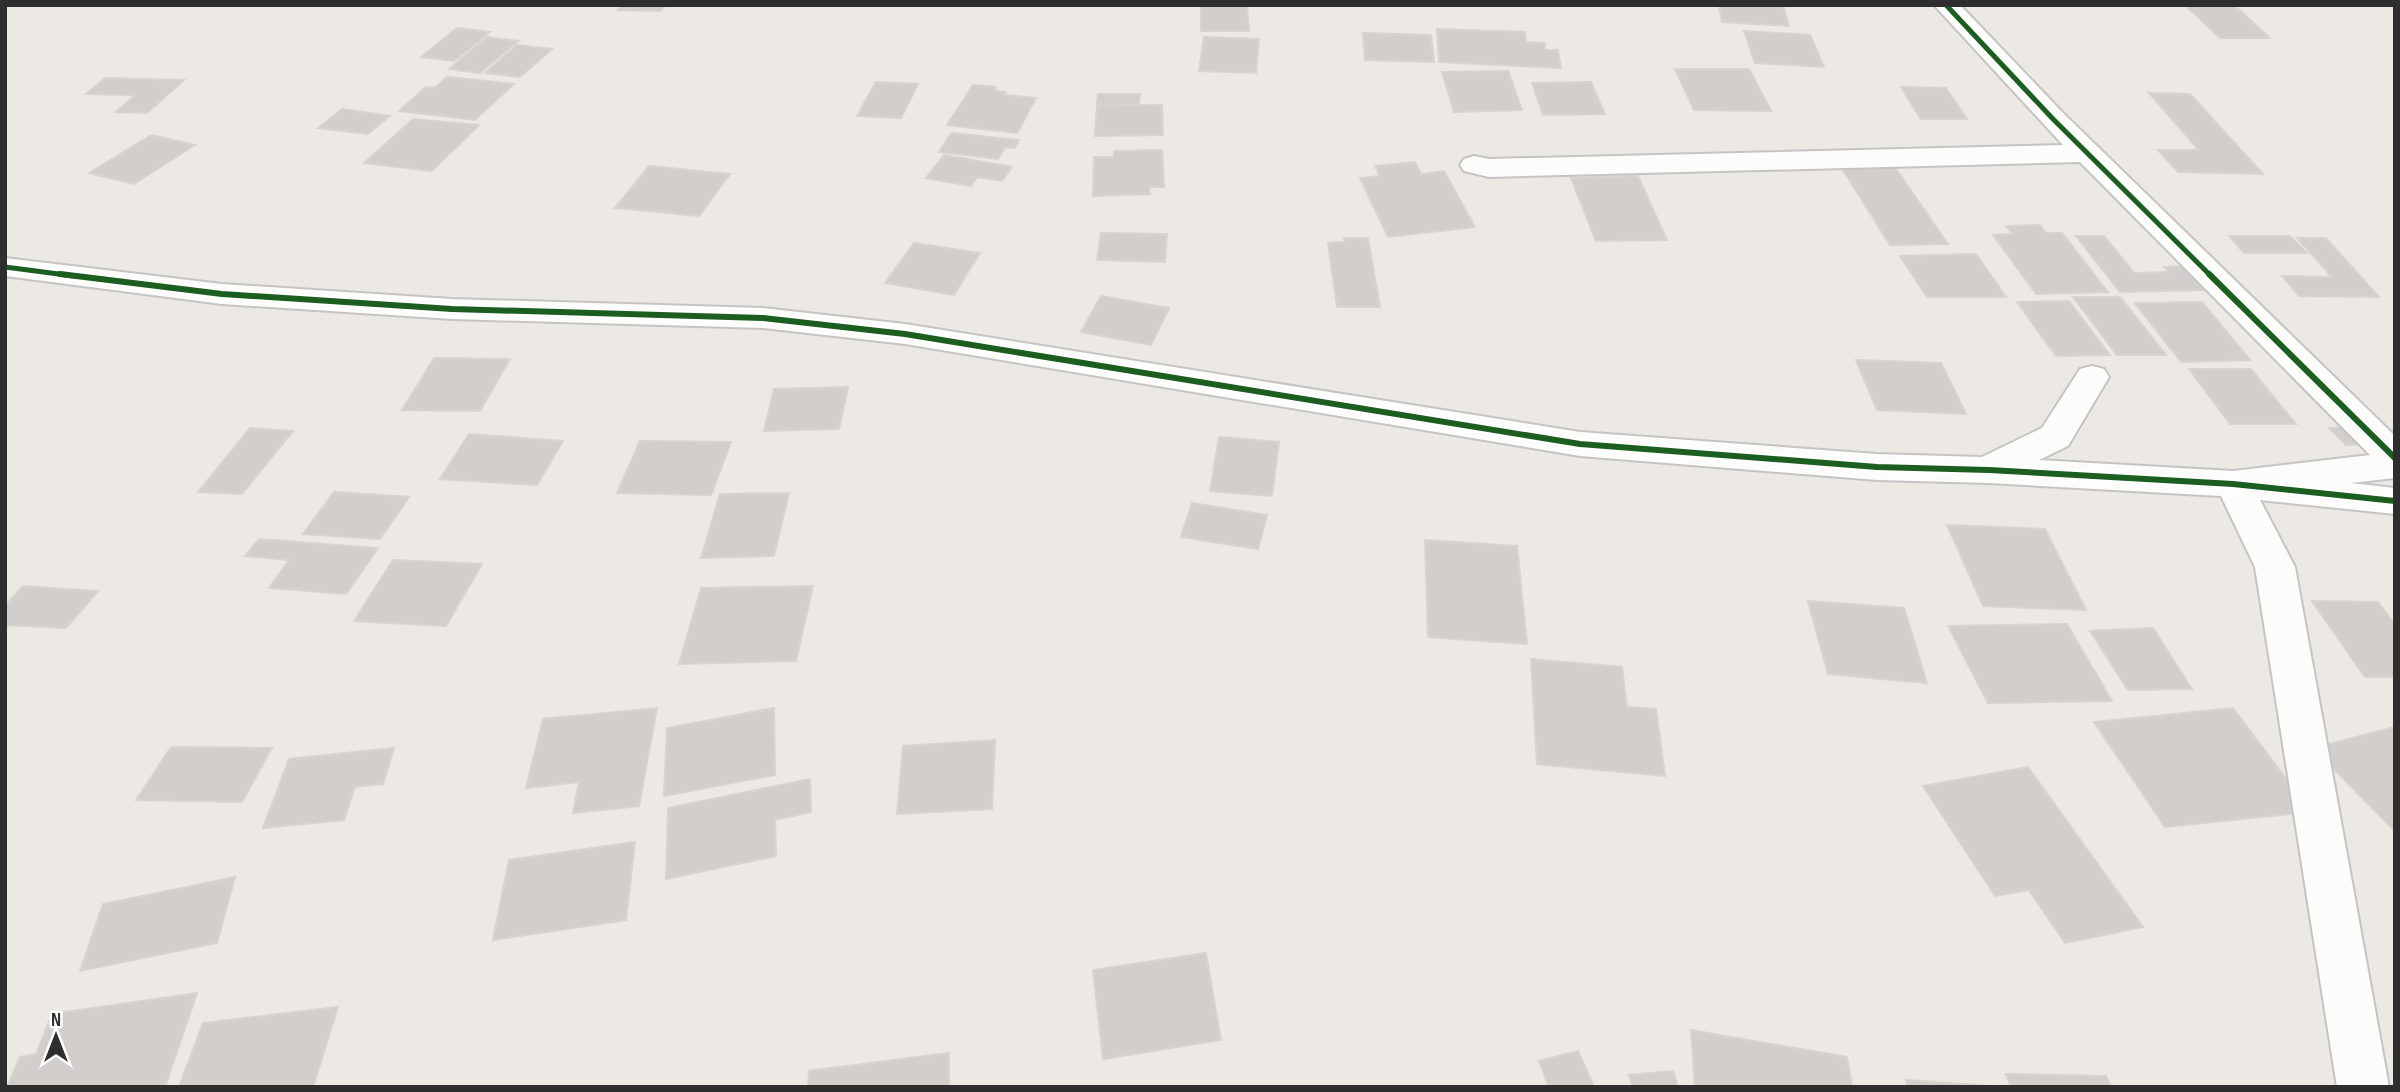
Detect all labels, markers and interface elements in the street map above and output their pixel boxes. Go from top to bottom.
north arrow [21,1001,91,1071]
text: N [51,1009,61,1032]

